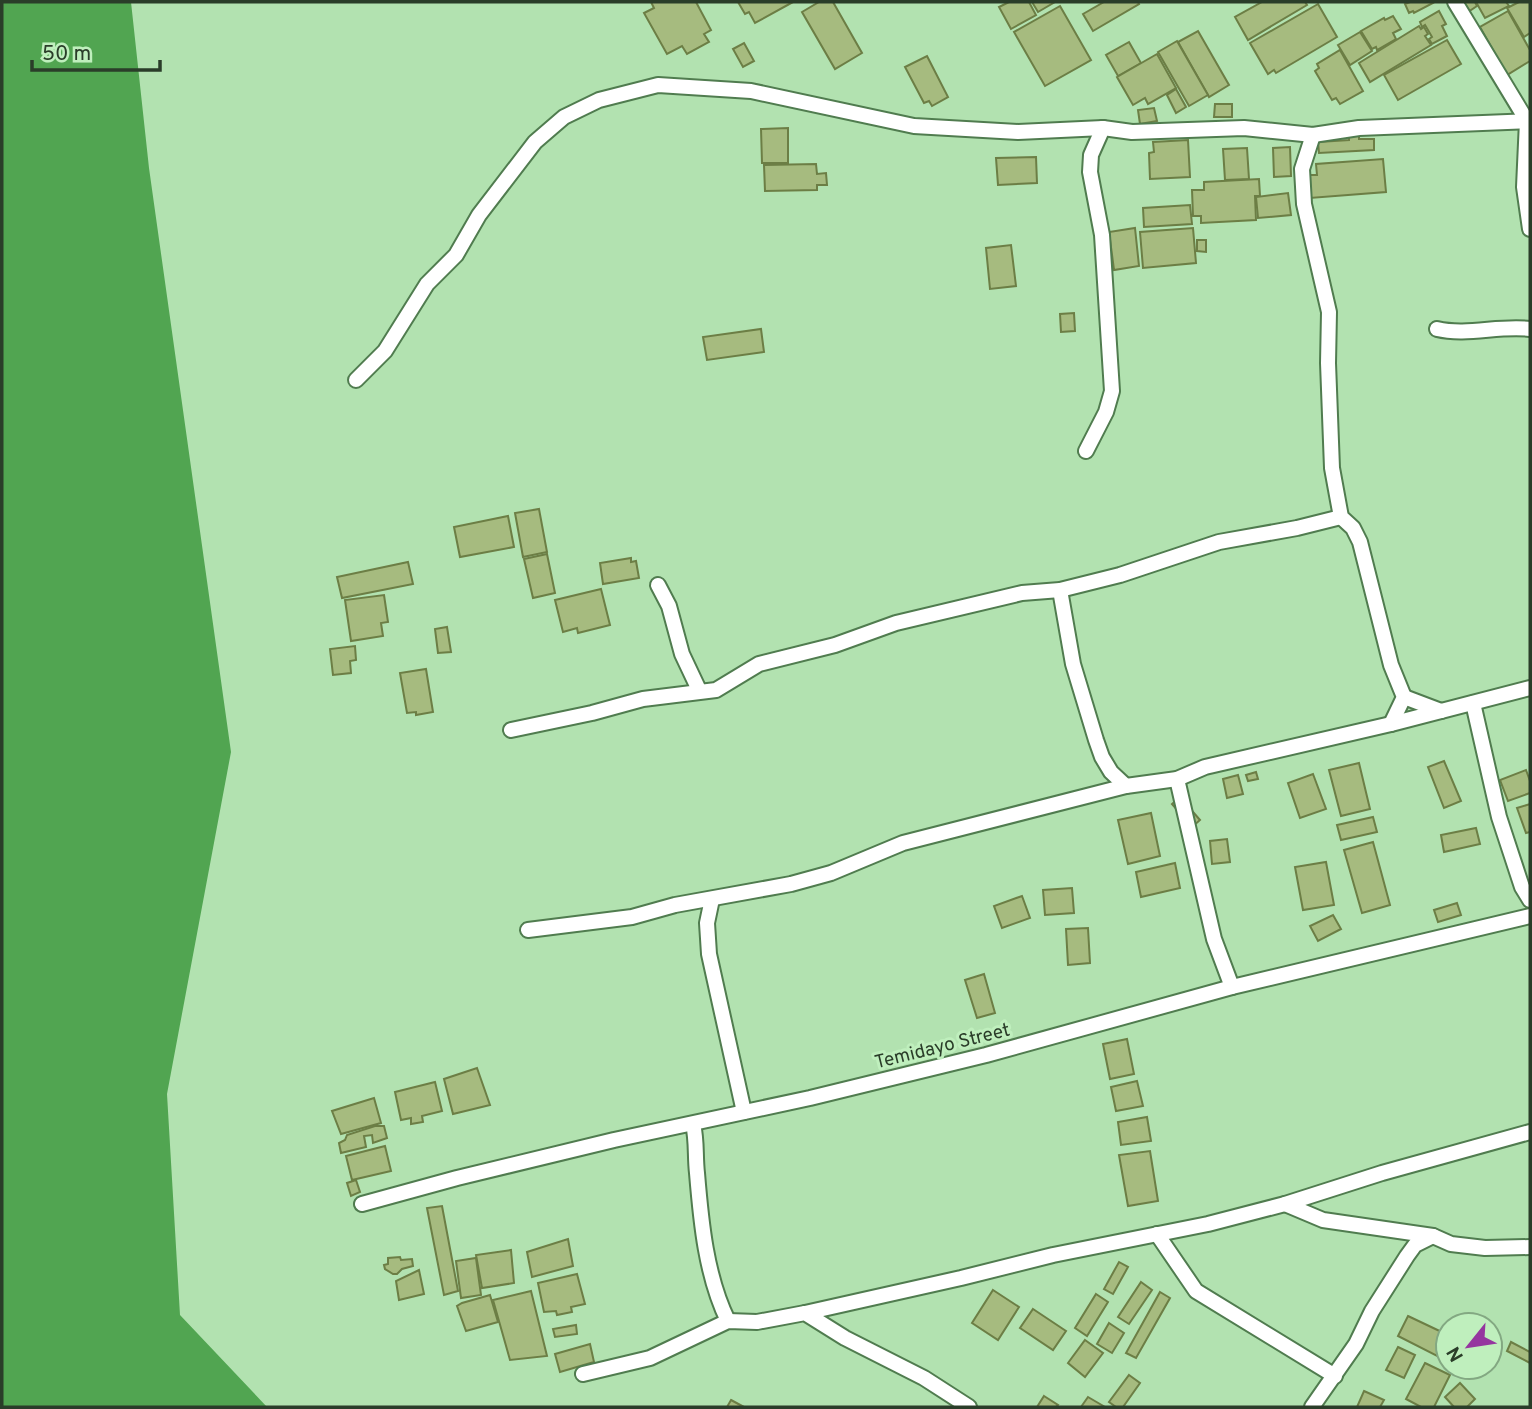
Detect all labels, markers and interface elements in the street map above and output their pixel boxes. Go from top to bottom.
scale bar [32,28,159,72]
text: 50 m [42,41,91,68]
street label: Temidayo Street [872,1019,1013,1075]
north arrow [1434,1311,1504,1381]
text: N [1442,1342,1470,1365]

